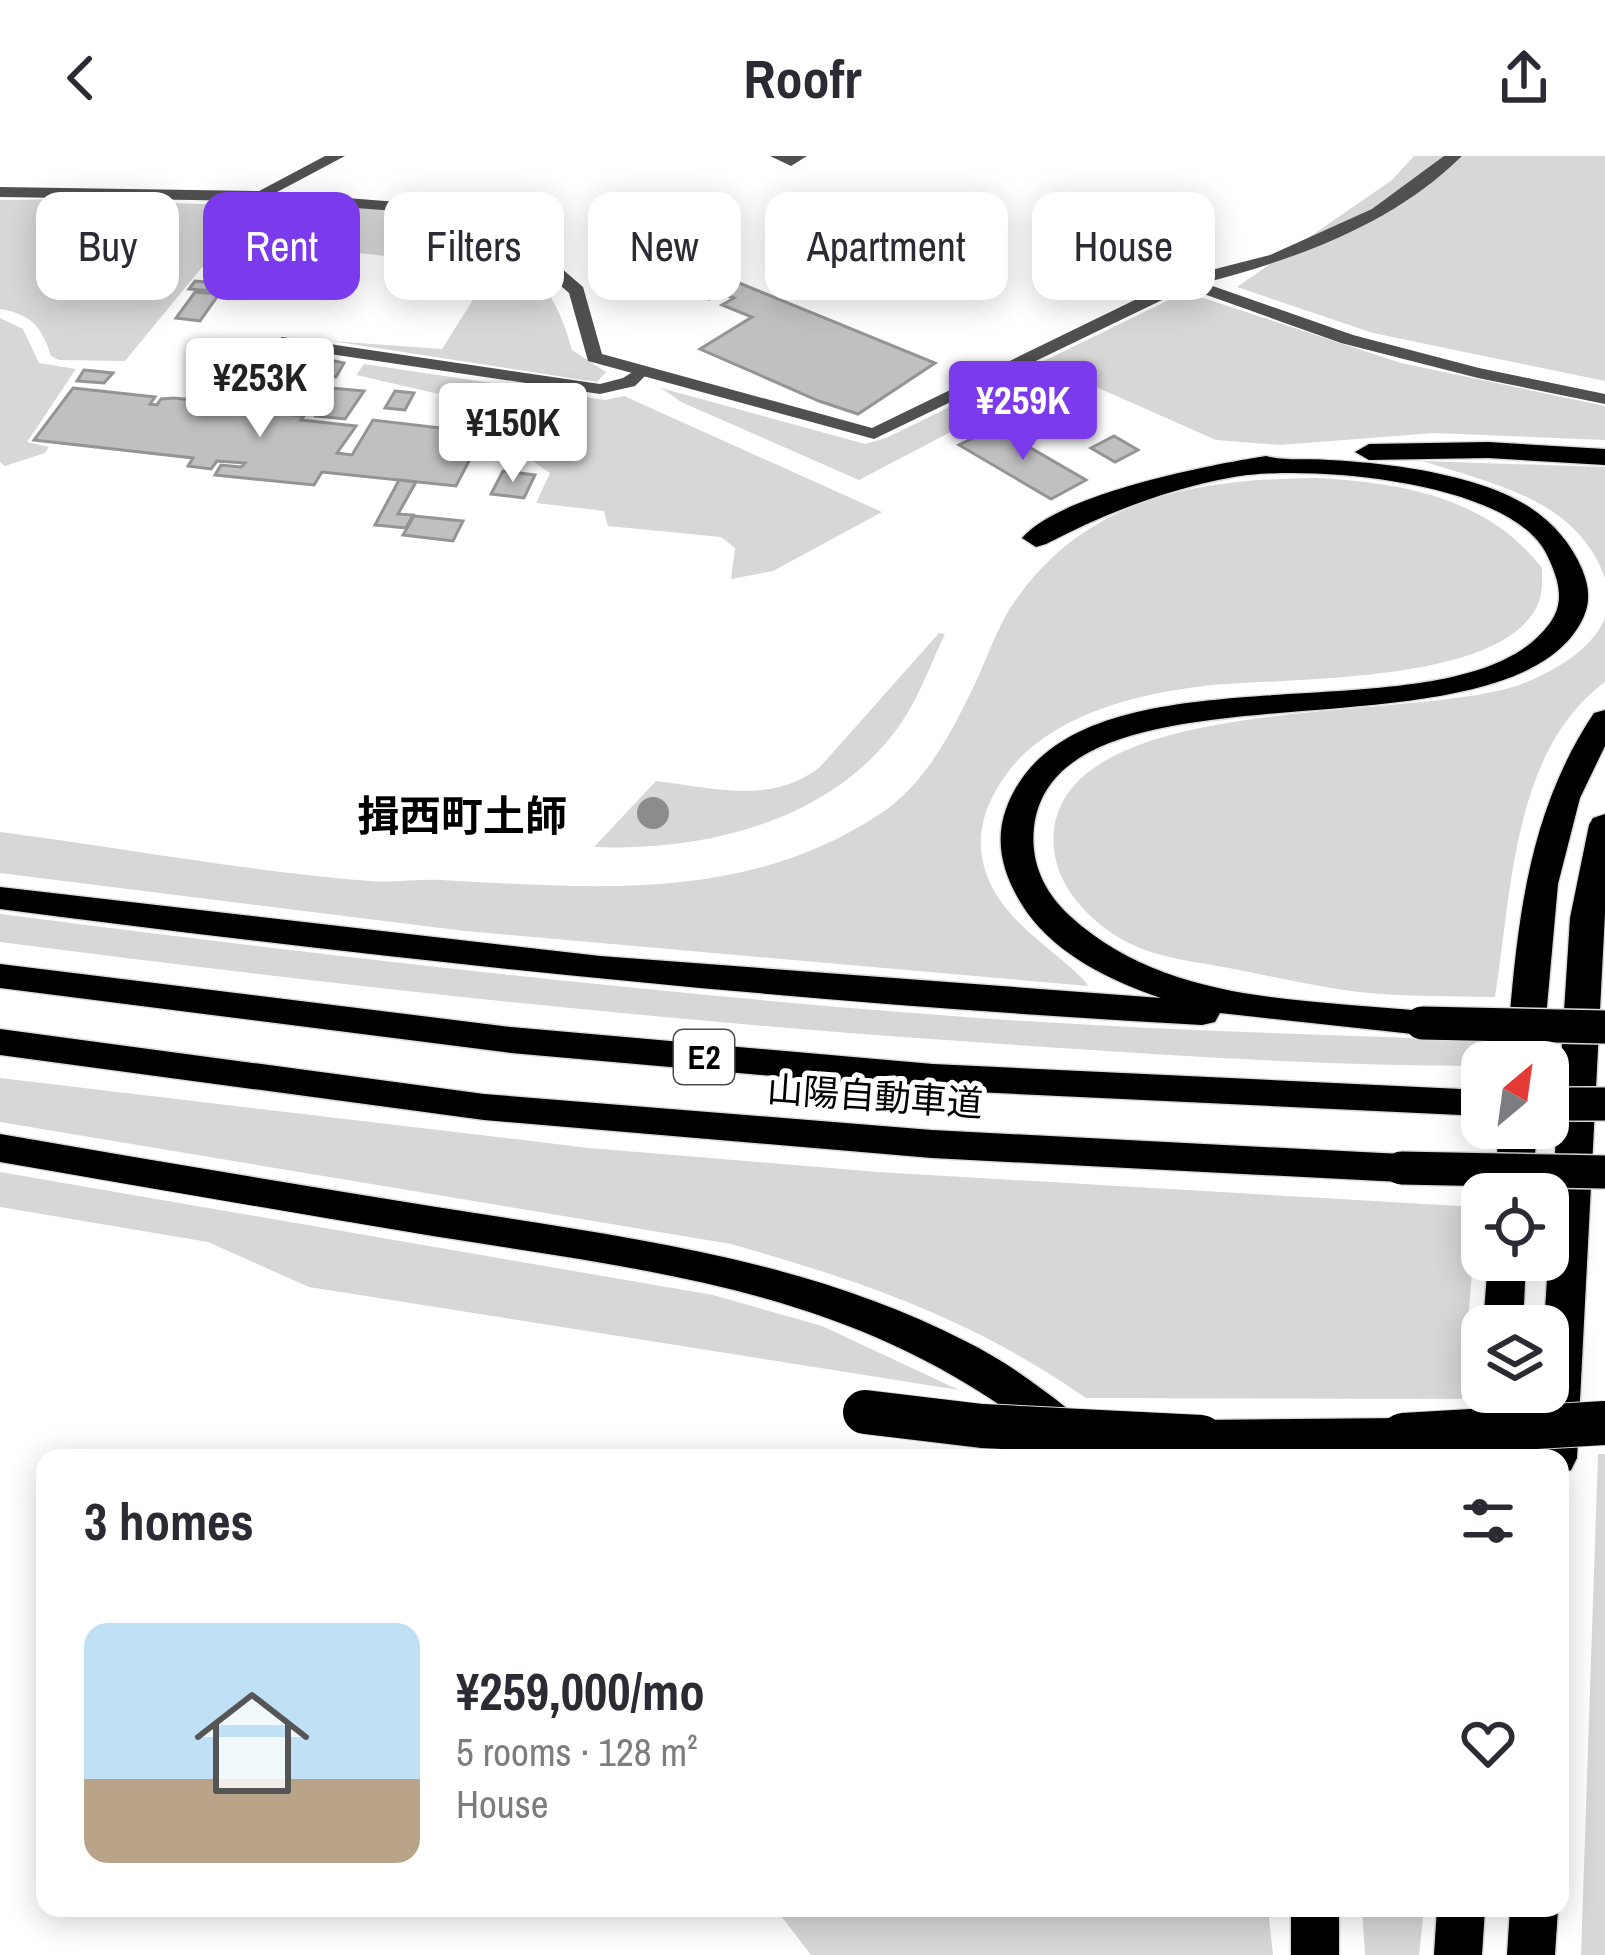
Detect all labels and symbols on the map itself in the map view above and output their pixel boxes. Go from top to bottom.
pin: ¥253K [176,338,344,440]
pin: ¥259K [939,361,1107,463]
pin: ¥150K [429,383,597,485]
district label: 揖西町土師 [357,788,567,844]
road number: E2 [674,1030,734,1084]
north arrow [1461,1041,1569,1149]
street label: 山陽自動車道 [766,1065,984,1127]

